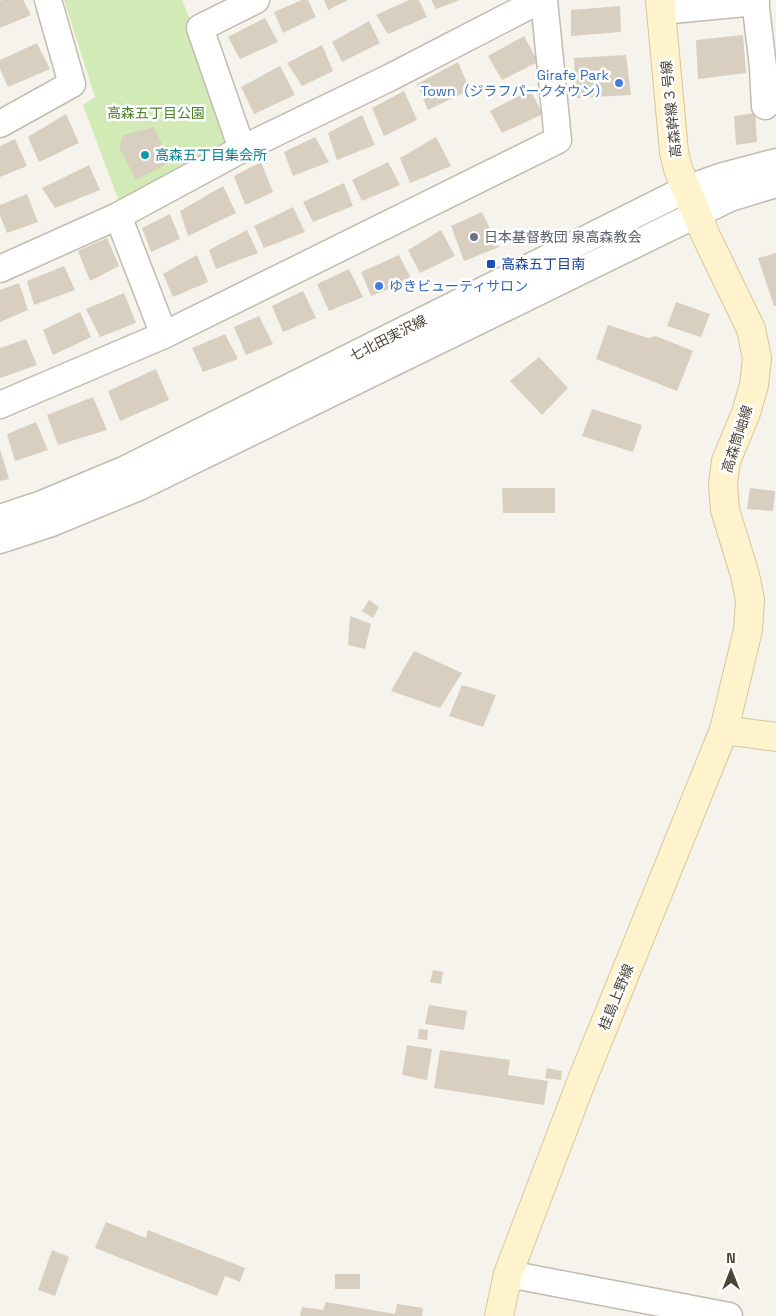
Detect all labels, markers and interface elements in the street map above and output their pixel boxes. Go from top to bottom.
street label: 高森幹線３号線 [657,59,685,159]
place label: Girafe Park Town（ジラフパークタウン） [420,66,609,100]
marker: Girafe Park Town（ジラフパークタウン） [613,77,625,89]
park label: 高森五丁目公園 [107,104,205,122]
place label: 高森五丁目集会所 [155,146,267,164]
marker: 高森五丁目集会所 [139,149,151,161]
place label: 日本基督教団 泉高森教会 [484,228,642,246]
marker: 日本基督教団 泉高森教会 [468,231,480,243]
place label: 高森五丁目南 [501,255,585,273]
marker: 高森五丁目南 [485,258,497,270]
place label: ゆきビューティサロン [389,277,528,295]
marker: ゆきビューティサロン [373,280,385,292]
street label: 七北田実沢線 [346,311,430,365]
street label: 高森筒岫線 [718,403,756,475]
street label: 桂島上野線 [595,961,637,1033]
north arrow [706,1246,756,1296]
text: N [726,1249,736,1267]

